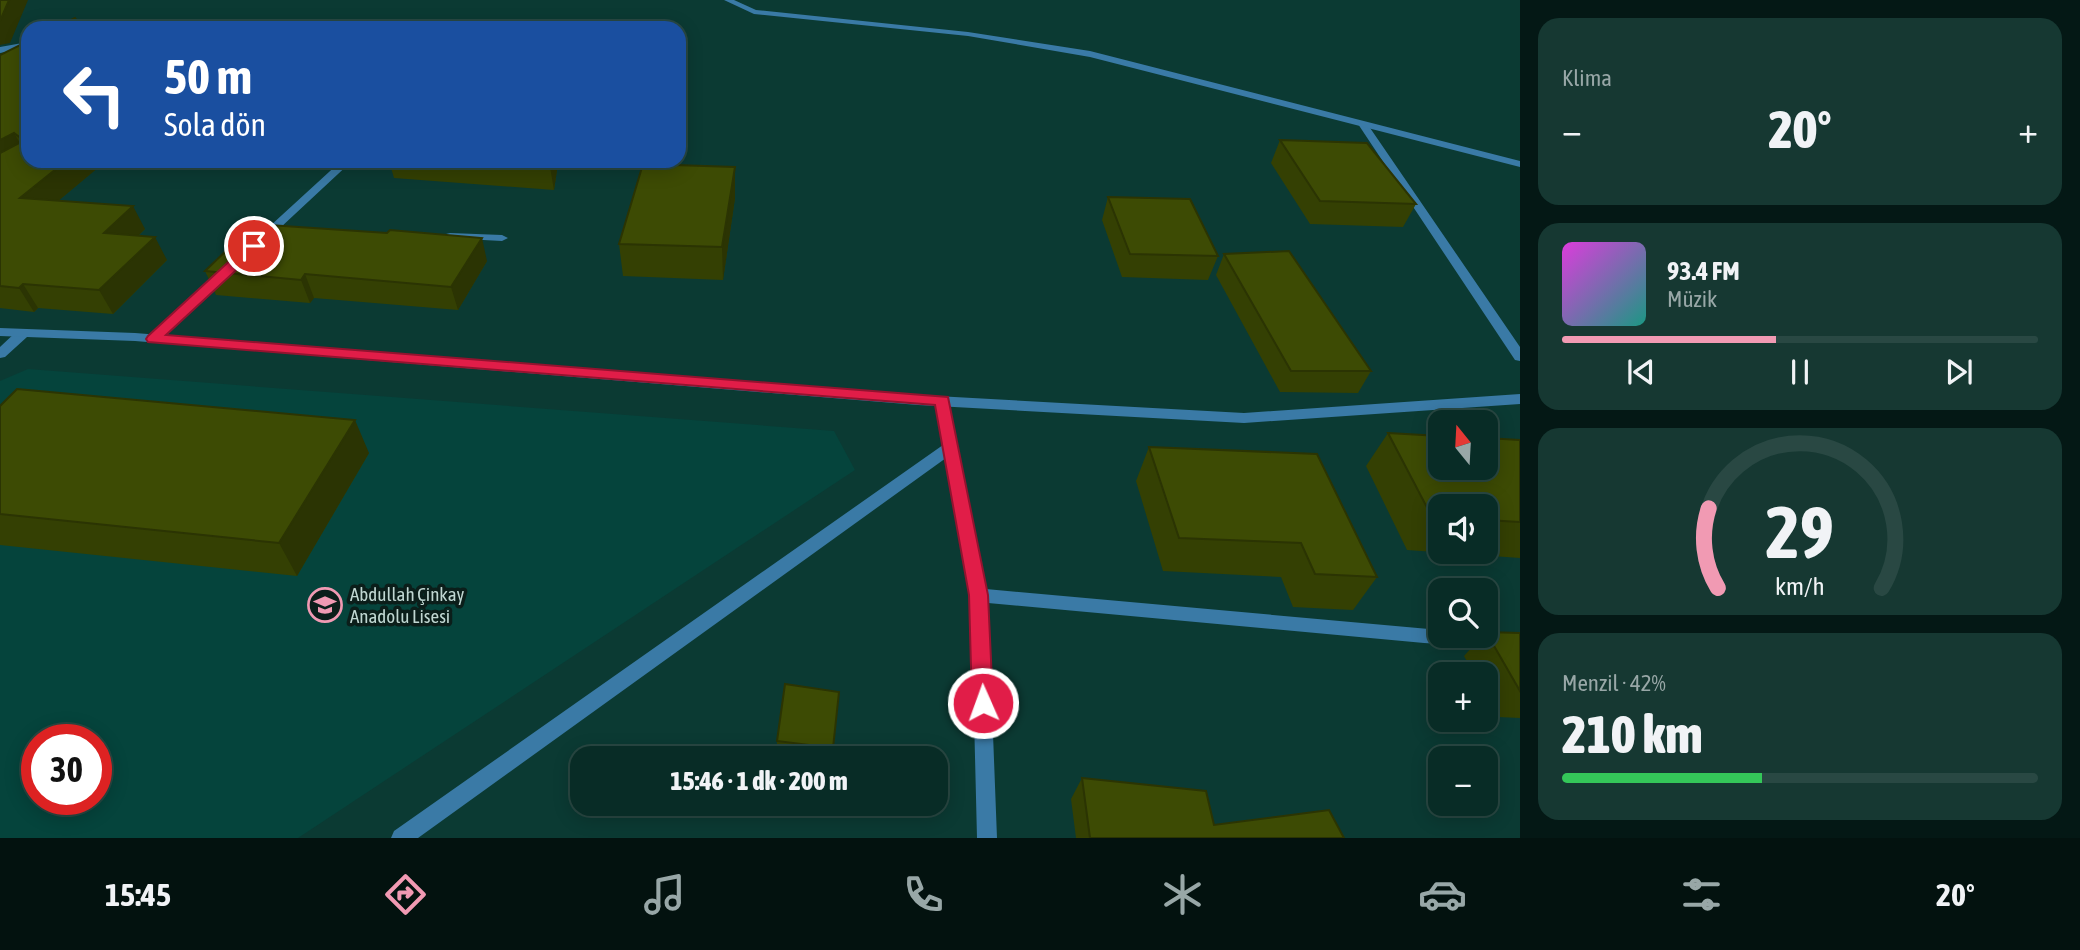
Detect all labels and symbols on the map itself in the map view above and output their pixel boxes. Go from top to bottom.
pin [224,216,284,276]
north arrow [1428,410,1498,480]
place label: Abdullah Çinkay Anadolu Lisesi [350,583,465,627]
school or university icon: Abdullah Çinkay Anadolu Lisesi [306,586,344,624]
position arrow [946,666,1020,740]
speed limit sign: 30 [21,724,112,815]

